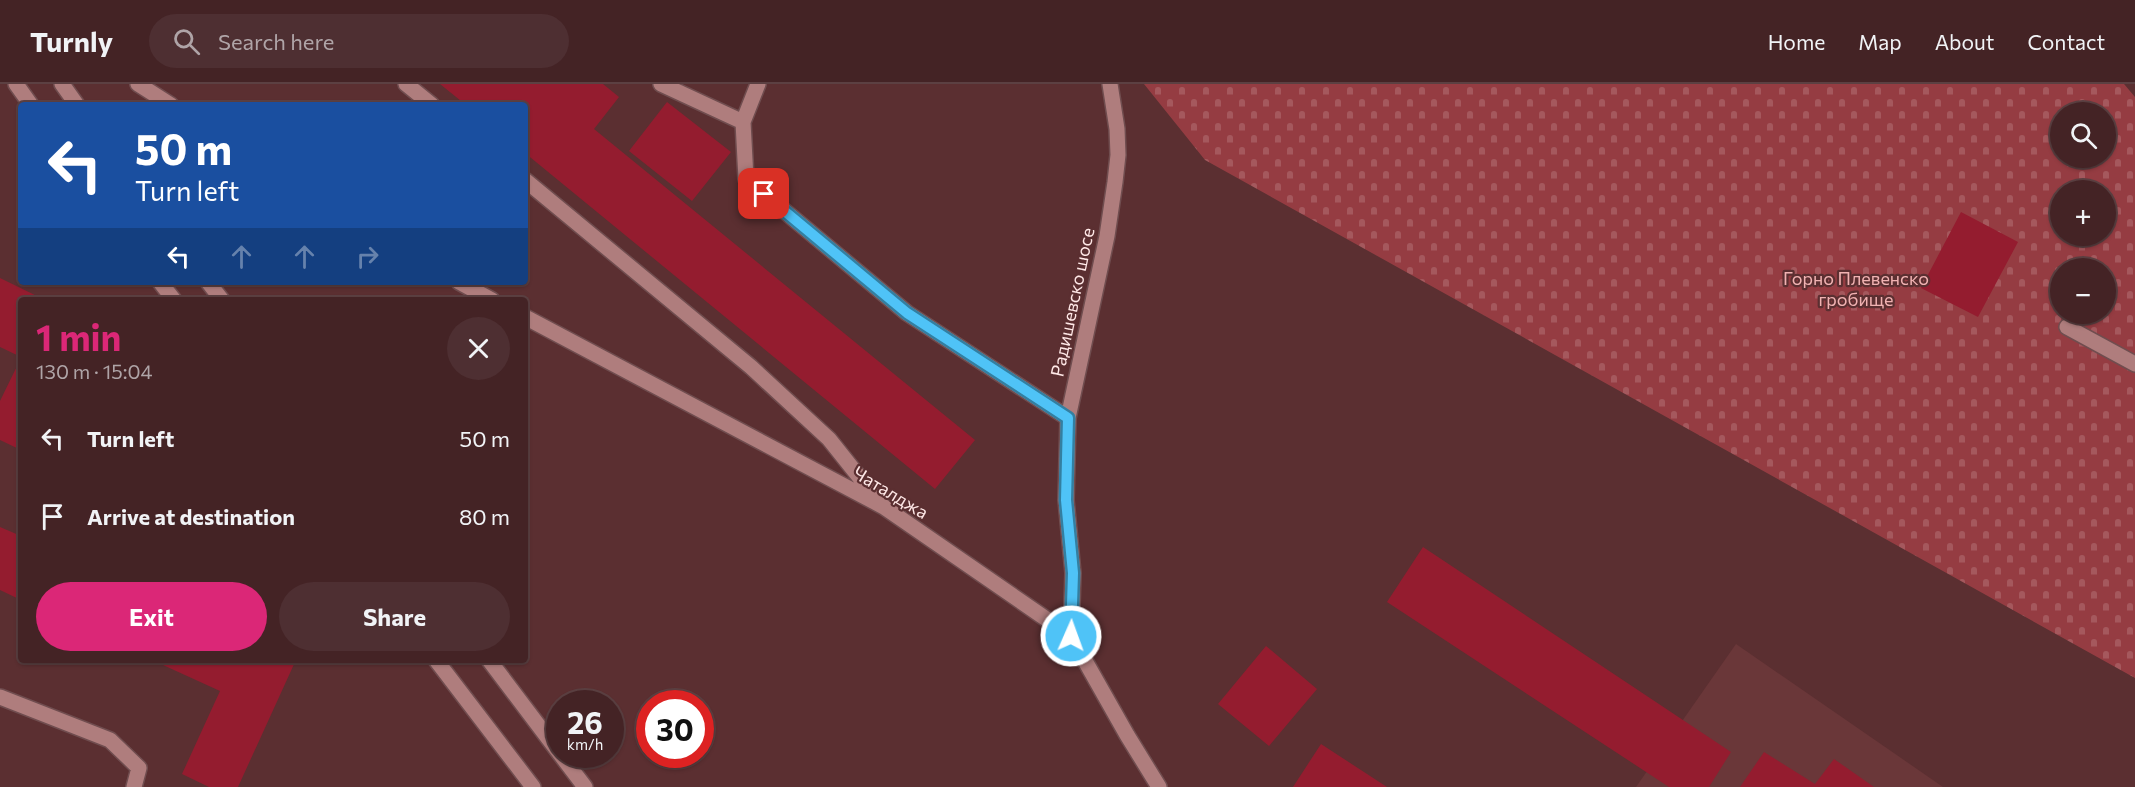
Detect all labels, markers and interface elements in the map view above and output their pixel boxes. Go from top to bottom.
search box [149,14,569,68]
text: Turnly [30,24,113,58]
icon: search [170,25,203,58]
text: Search here [218,28,334,55]
text: Home [1768,29,1825,54]
text: Map [1858,29,1902,54]
text: About [1935,29,1994,54]
text: Contact [2027,29,2105,54]
map controls [2050,102,2116,324]
button: search [2050,102,2116,168]
text: 50 m [135,122,232,174]
icon: left [36,126,114,204]
pin [738,168,789,219]
text: Turn left [135,174,239,207]
icon: arrive [747,177,780,210]
button: + [2050,180,2116,246]
street label: Радишевско шосе [1045,225,1099,379]
icon: left [162,240,195,273]
icon: ahead [225,240,258,273]
icon: ahead [288,240,321,273]
icon: right [351,240,384,273]
button: − [2050,258,2116,324]
park label: Горно Плевенско гробище [1783,267,1929,310]
text: 1 min [36,314,121,358]
button: close [447,317,510,380]
text: 130 m · 15:04 [36,359,152,383]
icon: left [36,422,69,455]
text: Turn left [87,425,174,452]
text: 50 m [460,425,510,452]
street label: Чаталджа [849,461,933,523]
icon: arrive [36,500,69,533]
text: Arrive at destination [87,503,295,530]
text: 80 m [459,503,510,530]
button: Exit [36,582,267,651]
button: Share [279,582,510,651]
position arrow [1039,604,1103,668]
speed limit sign: 30 [636,690,714,768]
text: 26 [567,703,603,740]
text: km/h [567,735,603,753]

